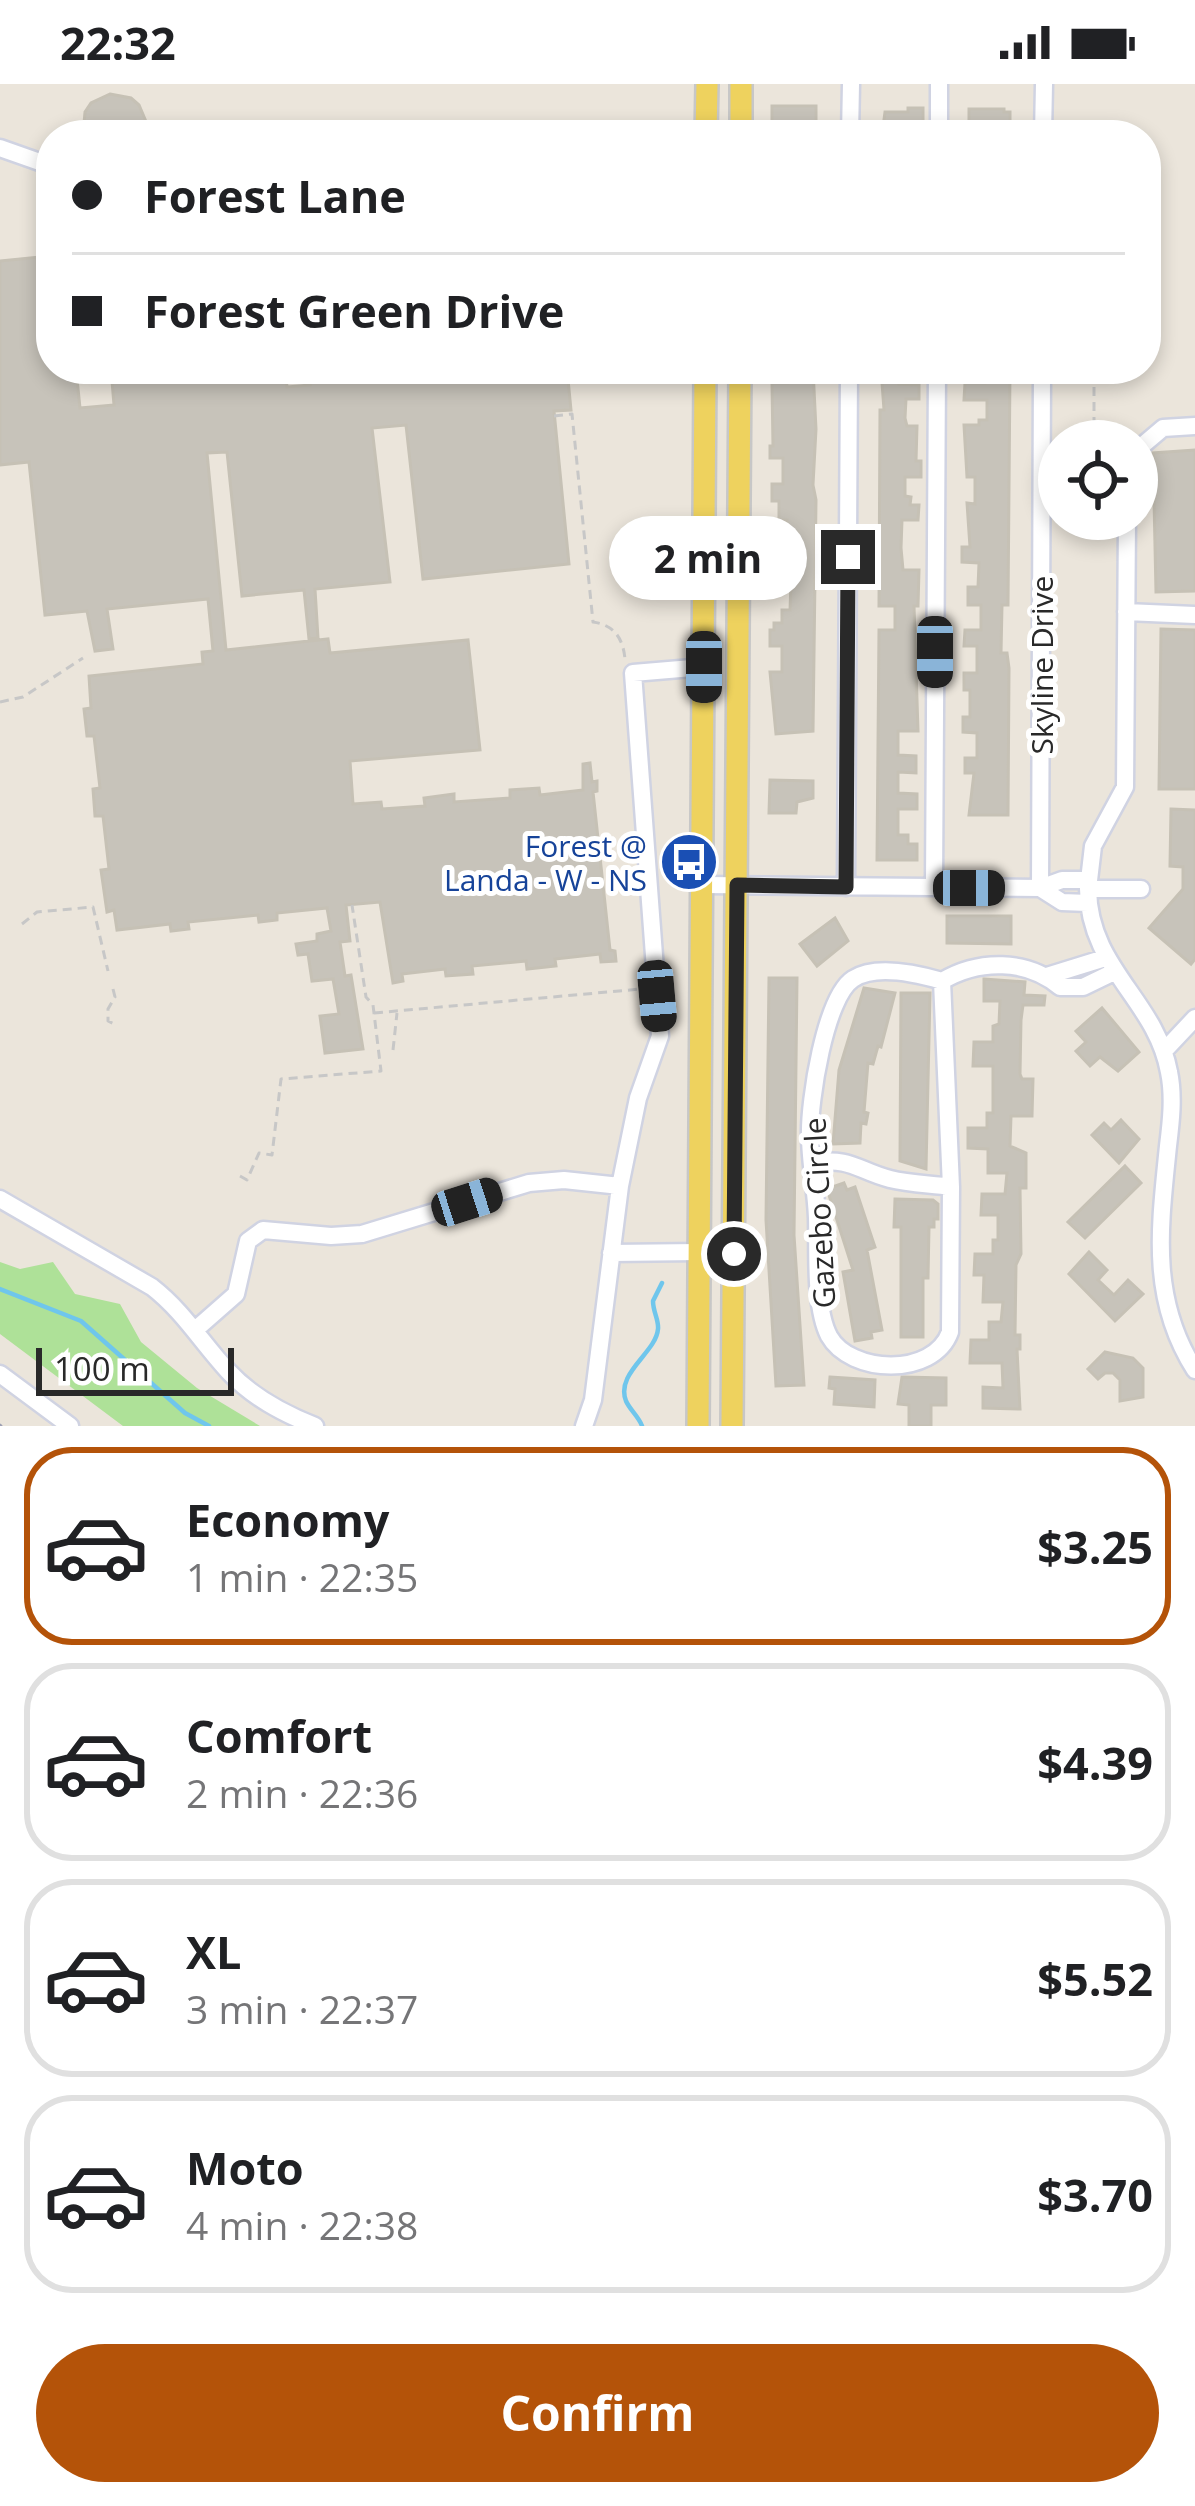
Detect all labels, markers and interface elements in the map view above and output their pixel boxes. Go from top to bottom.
text: 22:32 [60,12,176,73]
text: Forest Lane [144,165,406,226]
text: Forest Green Drive [144,280,564,341]
map controls [1038,420,1158,540]
button: locate [1038,420,1158,540]
callout: 2 min [608,515,806,599]
route end [821,530,875,584]
text: 2 min [654,531,762,584]
street label: Skyline Drive [1021,576,1062,754]
car [917,616,953,688]
car [686,631,722,703]
place label: Forest @ Landa - W - NS [444,825,647,900]
bus stop icon: Forest @ Landa - W - NS [658,831,720,893]
car [933,870,1005,906]
car [636,959,678,1033]
street label: Gazebo Circle [794,1117,844,1309]
car [427,1174,507,1230]
route start [707,1227,761,1281]
scale bar [36,1342,234,1395]
text: 100 m [54,1346,150,1391]
text: Economy [186,1489,389,1550]
icon: car [42,1492,150,1600]
text: $3.25 [1037,1516,1153,1577]
text: 1 min · 22:35 [186,1550,418,1603]
text: Comfort [186,1705,372,1766]
icon: car [42,1708,150,1816]
text: $4.39 [1037,1732,1153,1793]
text: 2 min · 22:36 [186,1766,418,1819]
text: XL [186,1921,241,1982]
icon: car [42,1924,150,2032]
text: $5.52 [1037,1948,1153,2009]
text: 3 min · 22:37 [186,1982,418,2035]
text: Moto [186,2137,304,2198]
icon: car [42,2140,150,2248]
text: $3.70 [1037,2164,1153,2225]
text: 4 min · 22:38 [186,2198,418,2251]
button: Confirm [36,2344,1159,2482]

